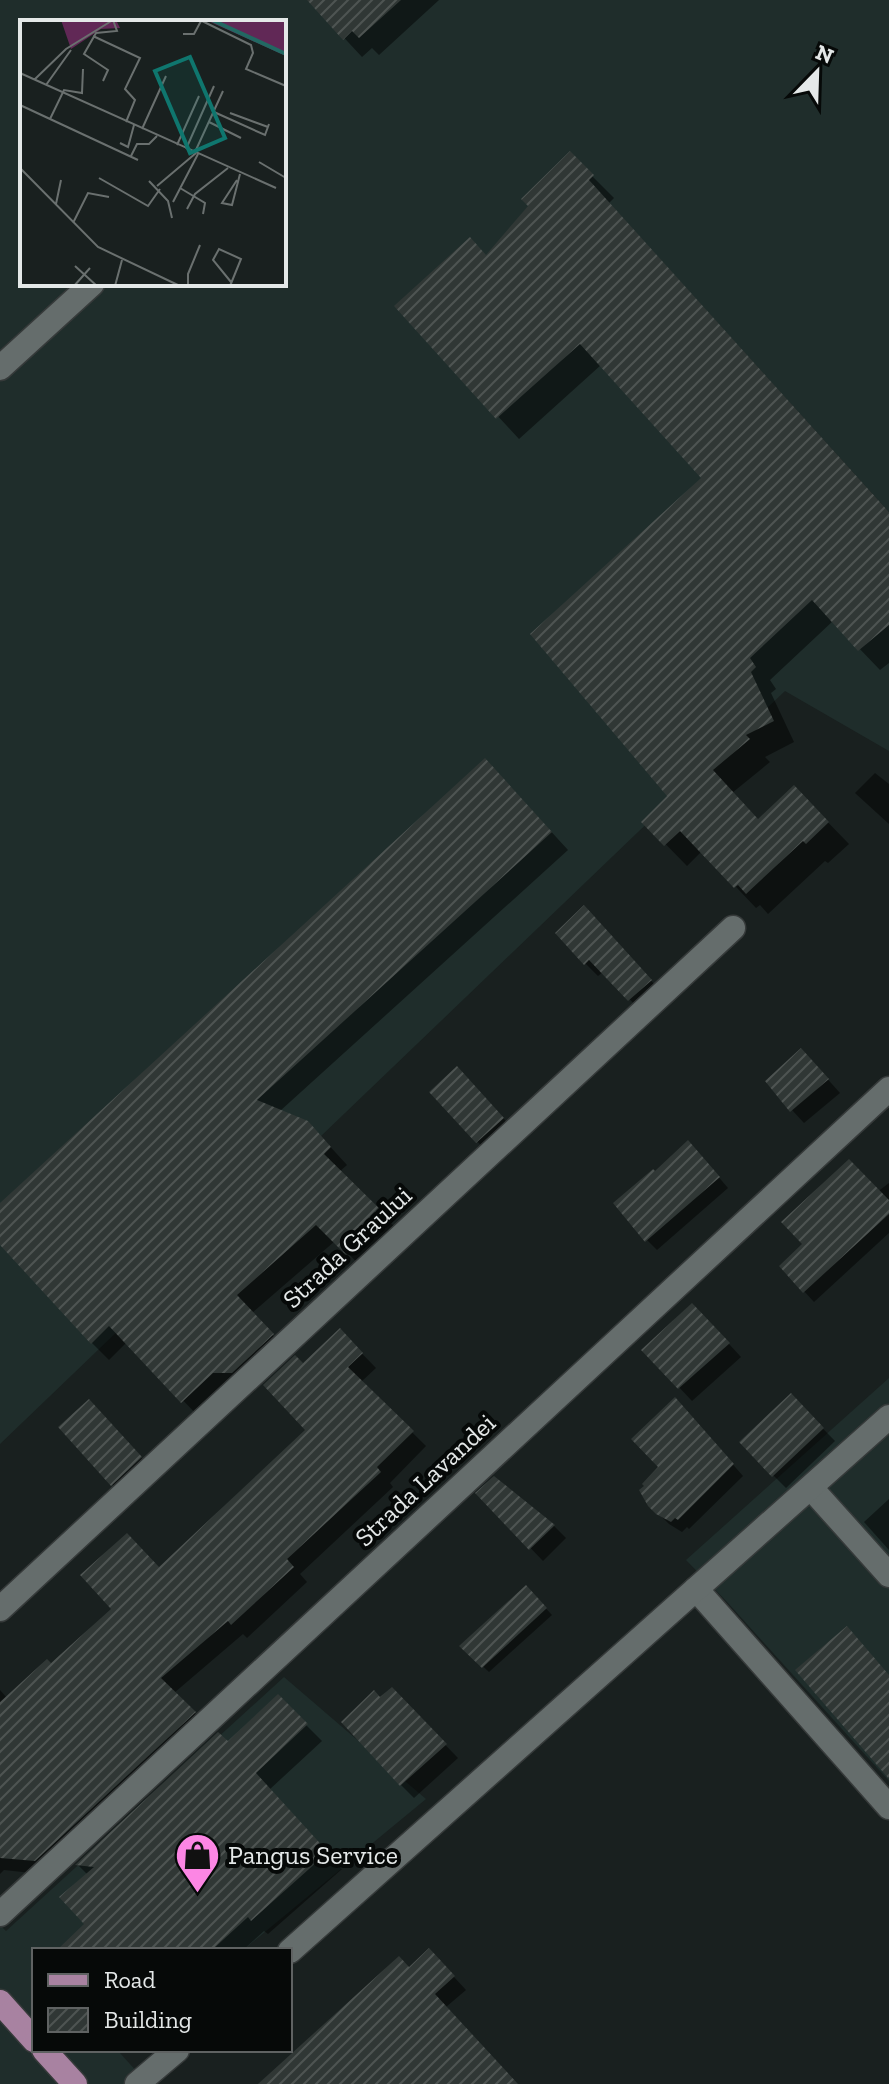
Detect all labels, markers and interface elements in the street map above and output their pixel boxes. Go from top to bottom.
inset map [20,20,286,286]
north arrow [777,32,857,112]
text: N [812,38,838,70]
street label: Strada Graului [276,1179,418,1315]
street label: Strada Lavandei [348,1407,502,1553]
shop icon: Pangus Service [173,1831,221,1894]
place label: Pangus Service [228,1839,398,1871]
legend [32,1948,292,2052]
text: Road [104,1965,156,1994]
text: Building [104,2005,192,2034]

